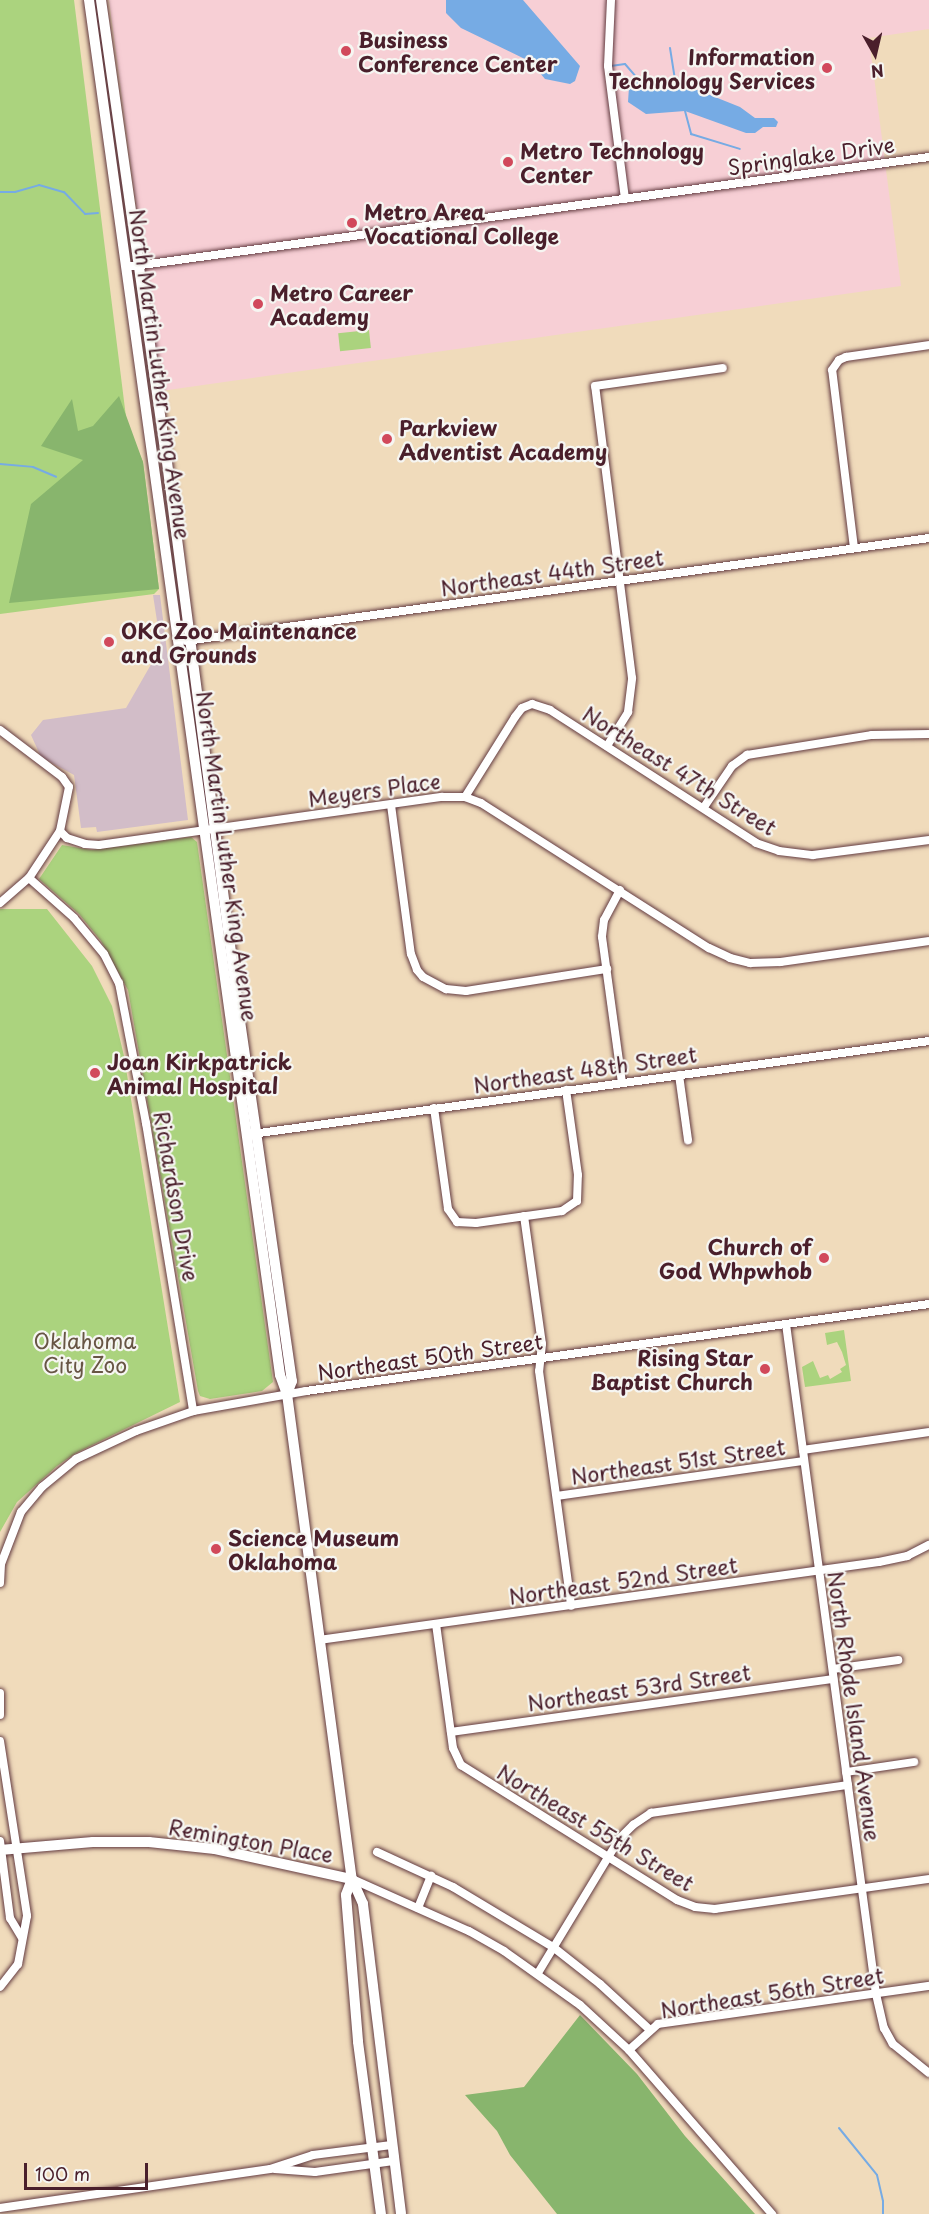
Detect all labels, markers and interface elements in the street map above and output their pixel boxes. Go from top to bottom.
north arrow [845,24,905,84]
place label: Business Conference Center [358,26,558,76]
place label: Information Technology Services [609,43,815,93]
marker: Business Conference Center [339,44,353,58]
text: N [870,59,885,85]
marker: Information Technology Services [820,61,834,75]
street label: Springlake Drive [726,131,896,179]
place label: Metro Technology Center [520,137,703,187]
marker: Metro Technology Center [501,155,515,169]
place label: Metro Area Vocational College [364,198,559,248]
street label: North Martin Luther King Avenue [125,206,197,542]
marker: Metro Area Vocational College [345,216,359,230]
place label: Metro Career Academy [270,279,413,329]
marker: Metro Career Academy [251,297,265,311]
place label: Parkview Adventist Academy [399,414,608,464]
marker: Parkview Adventist Academy [380,432,394,446]
street label: Northeast 44th Street [439,544,665,600]
place label: OKC Zoo Maintenance and Grounds [121,617,357,667]
marker: OKC Zoo Maintenance and Grounds [102,635,116,649]
street label: North Martin Luther King Avenue [192,688,264,1024]
street label: Northeast 47th Street [579,700,781,840]
street label: Meyers Place [306,767,442,811]
street label: Northeast 48th Street [472,1041,698,1097]
place label: Joan Kirkpatrick Animal Hospital [107,1048,292,1098]
marker: Joan Kirkpatrick Animal Hospital [88,1066,102,1080]
street label: Richardson Drive [150,1109,204,1283]
place label: Church of God Whpwhob [659,1233,812,1283]
marker: Church of God Whpwhob [817,1251,831,1265]
park label: Oklahoma City Zoo [34,1327,136,1377]
street label: Northeast 50th Street [316,1328,544,1384]
place label: Rising Star Baptist Church [590,1344,753,1394]
marker: Rising Star Baptist Church [758,1362,772,1376]
street label: Northeast 51st Street [568,1433,788,1489]
place label: Science Museum Oklahoma [228,1524,399,1574]
marker: Science Museum Oklahoma [209,1542,223,1556]
street label: Northeast 52nd Street [507,1552,739,1608]
street label: North Rhode Island Avenue [824,1570,886,1842]
street label: Northeast 53rd Street [525,1659,753,1715]
street label: Northeast 55th Street [493,1758,699,1896]
street label: Remington Place [167,1813,335,1867]
street label: Northeast 56th Street [658,1962,886,2022]
scale bar [27,2151,152,2189]
text: 100 m [35,2160,90,2187]

